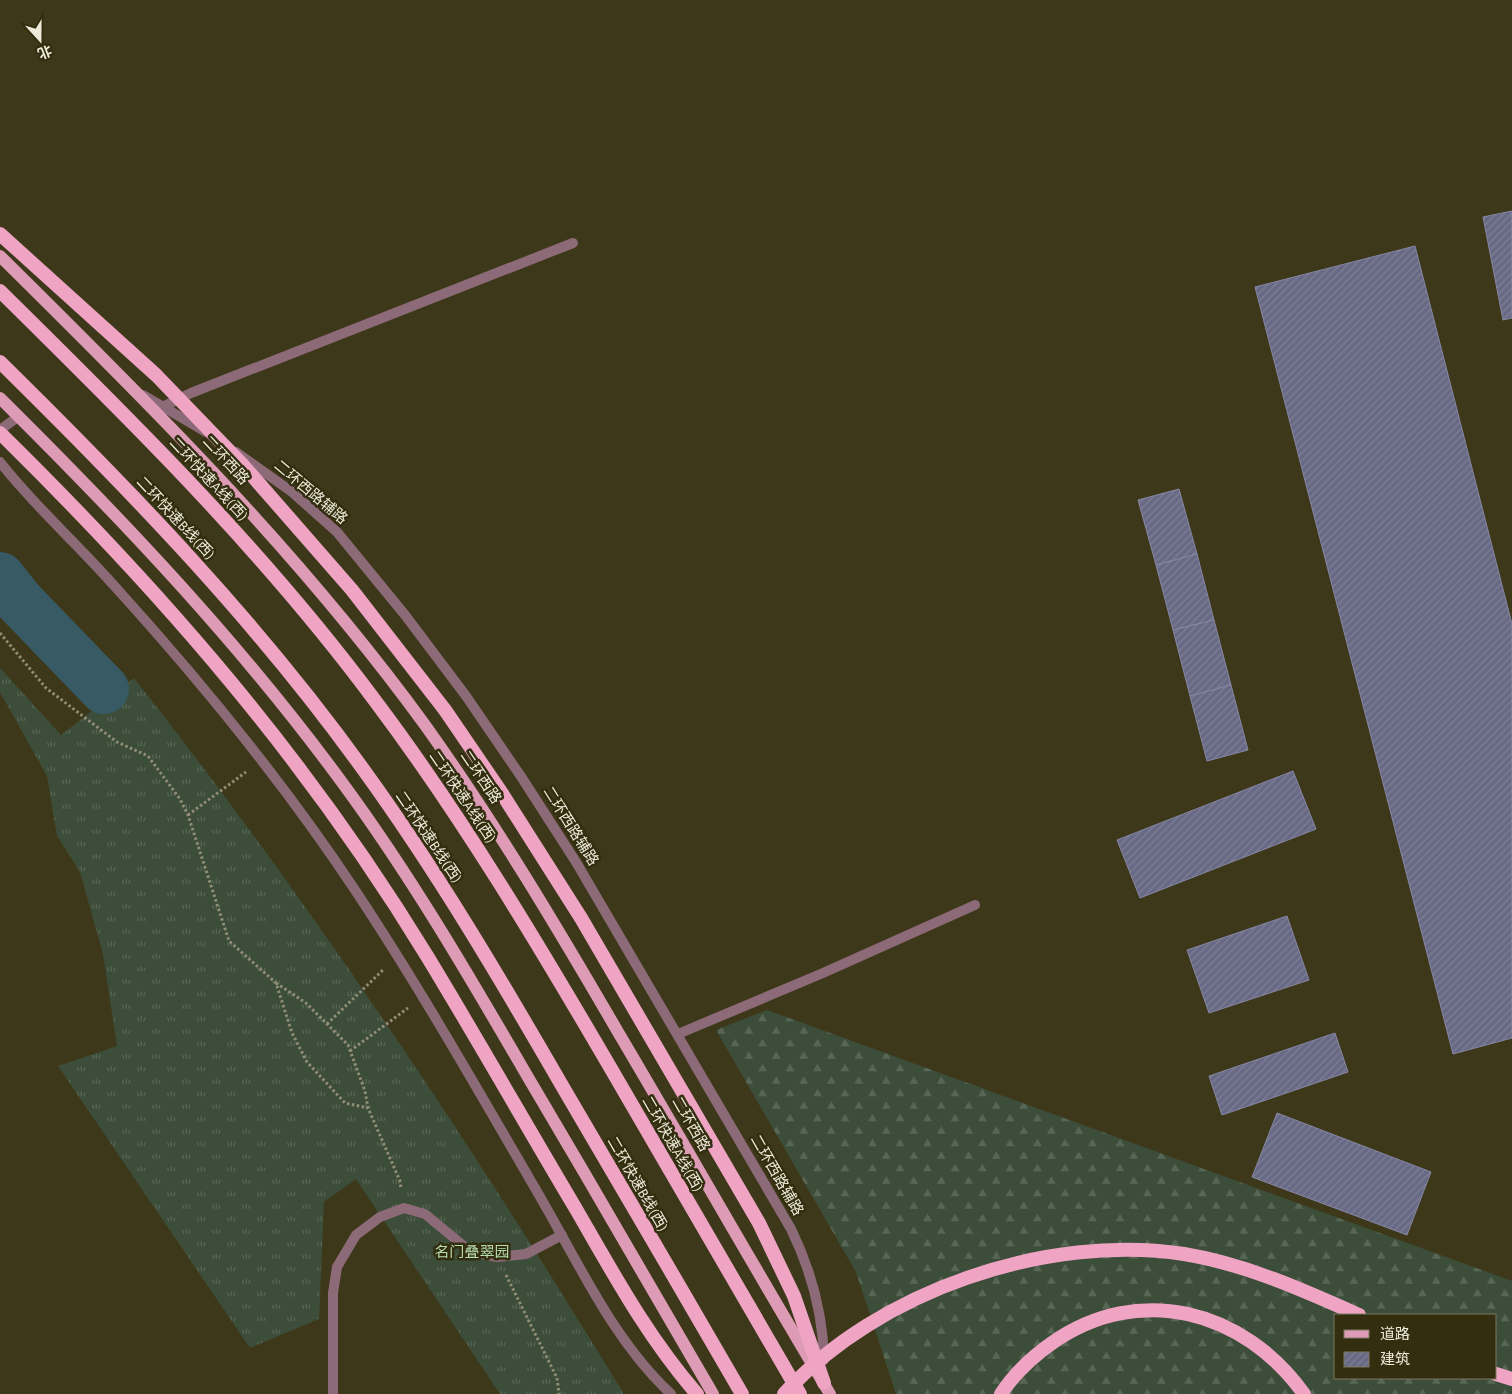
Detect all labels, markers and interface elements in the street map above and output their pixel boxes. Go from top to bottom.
north arrow [15,15,65,65]
text: 北 [35,42,54,61]
street label: 二环西路 [200,433,252,487]
street label: 二环快速A线(西) [166,434,252,524]
street label: 二环西路辅路 [271,457,351,527]
street label: 二环快速B线(西) [134,473,218,563]
street label: 二环快速A线(西) [426,748,500,846]
street label: 二环西路 [458,748,504,806]
street label: 二环西路辅路 [540,784,602,868]
street label: 二环快速B线(西) [392,788,466,886]
street label: 二环快速A线(西) [639,1093,707,1195]
street label: 二环西路 [669,1094,713,1154]
street label: 二环西路辅路 [748,1132,806,1218]
street label: 二环快速B线(西) [604,1134,672,1234]
park label: 名门叠翠园 [434,1244,510,1260]
legend [1334,1314,1497,1379]
text: 道路 [1380,1326,1410,1342]
text: 建筑 [1380,1351,1410,1367]

